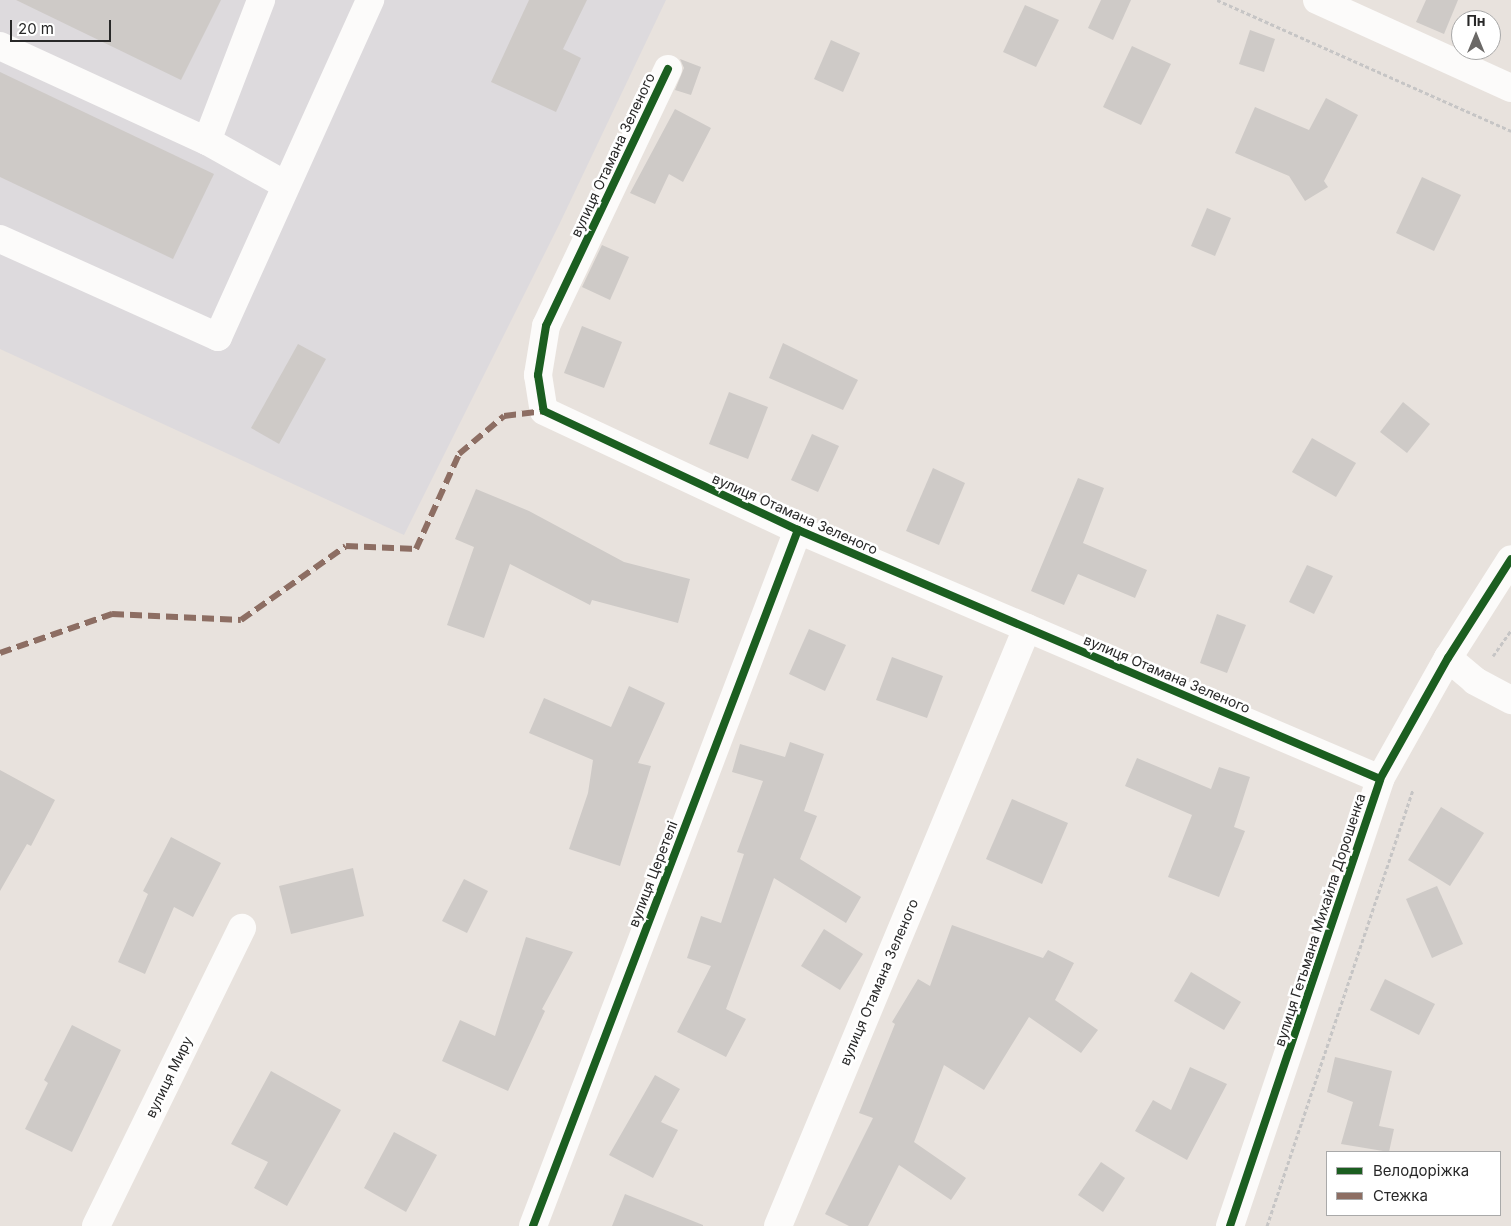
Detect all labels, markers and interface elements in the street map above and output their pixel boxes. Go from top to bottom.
scale bar [12,10,114,42]
north arrow [1451,10,1501,60]
text: Пн [1466,12,1486,29]
text: 20 m [18,19,54,38]
street label: вулиця Отамана Зеленого [567,70,659,240]
street label: вулиця Отамана Зеленого [710,470,880,558]
street label: вулиця Отамана Зеленого [1081,631,1253,717]
street label: вулиця Гетьмана Михайла Дорошенка [1271,791,1369,1049]
street label: вулиця Церетелі [625,819,681,929]
street label: вулиця Отамана Зеленого [836,896,922,1068]
street label: вулиця Миру [142,1033,196,1121]
legend [1326,1151,1501,1216]
text: Велодоріжка [1373,1161,1469,1180]
text: Стежка [1373,1186,1428,1205]

